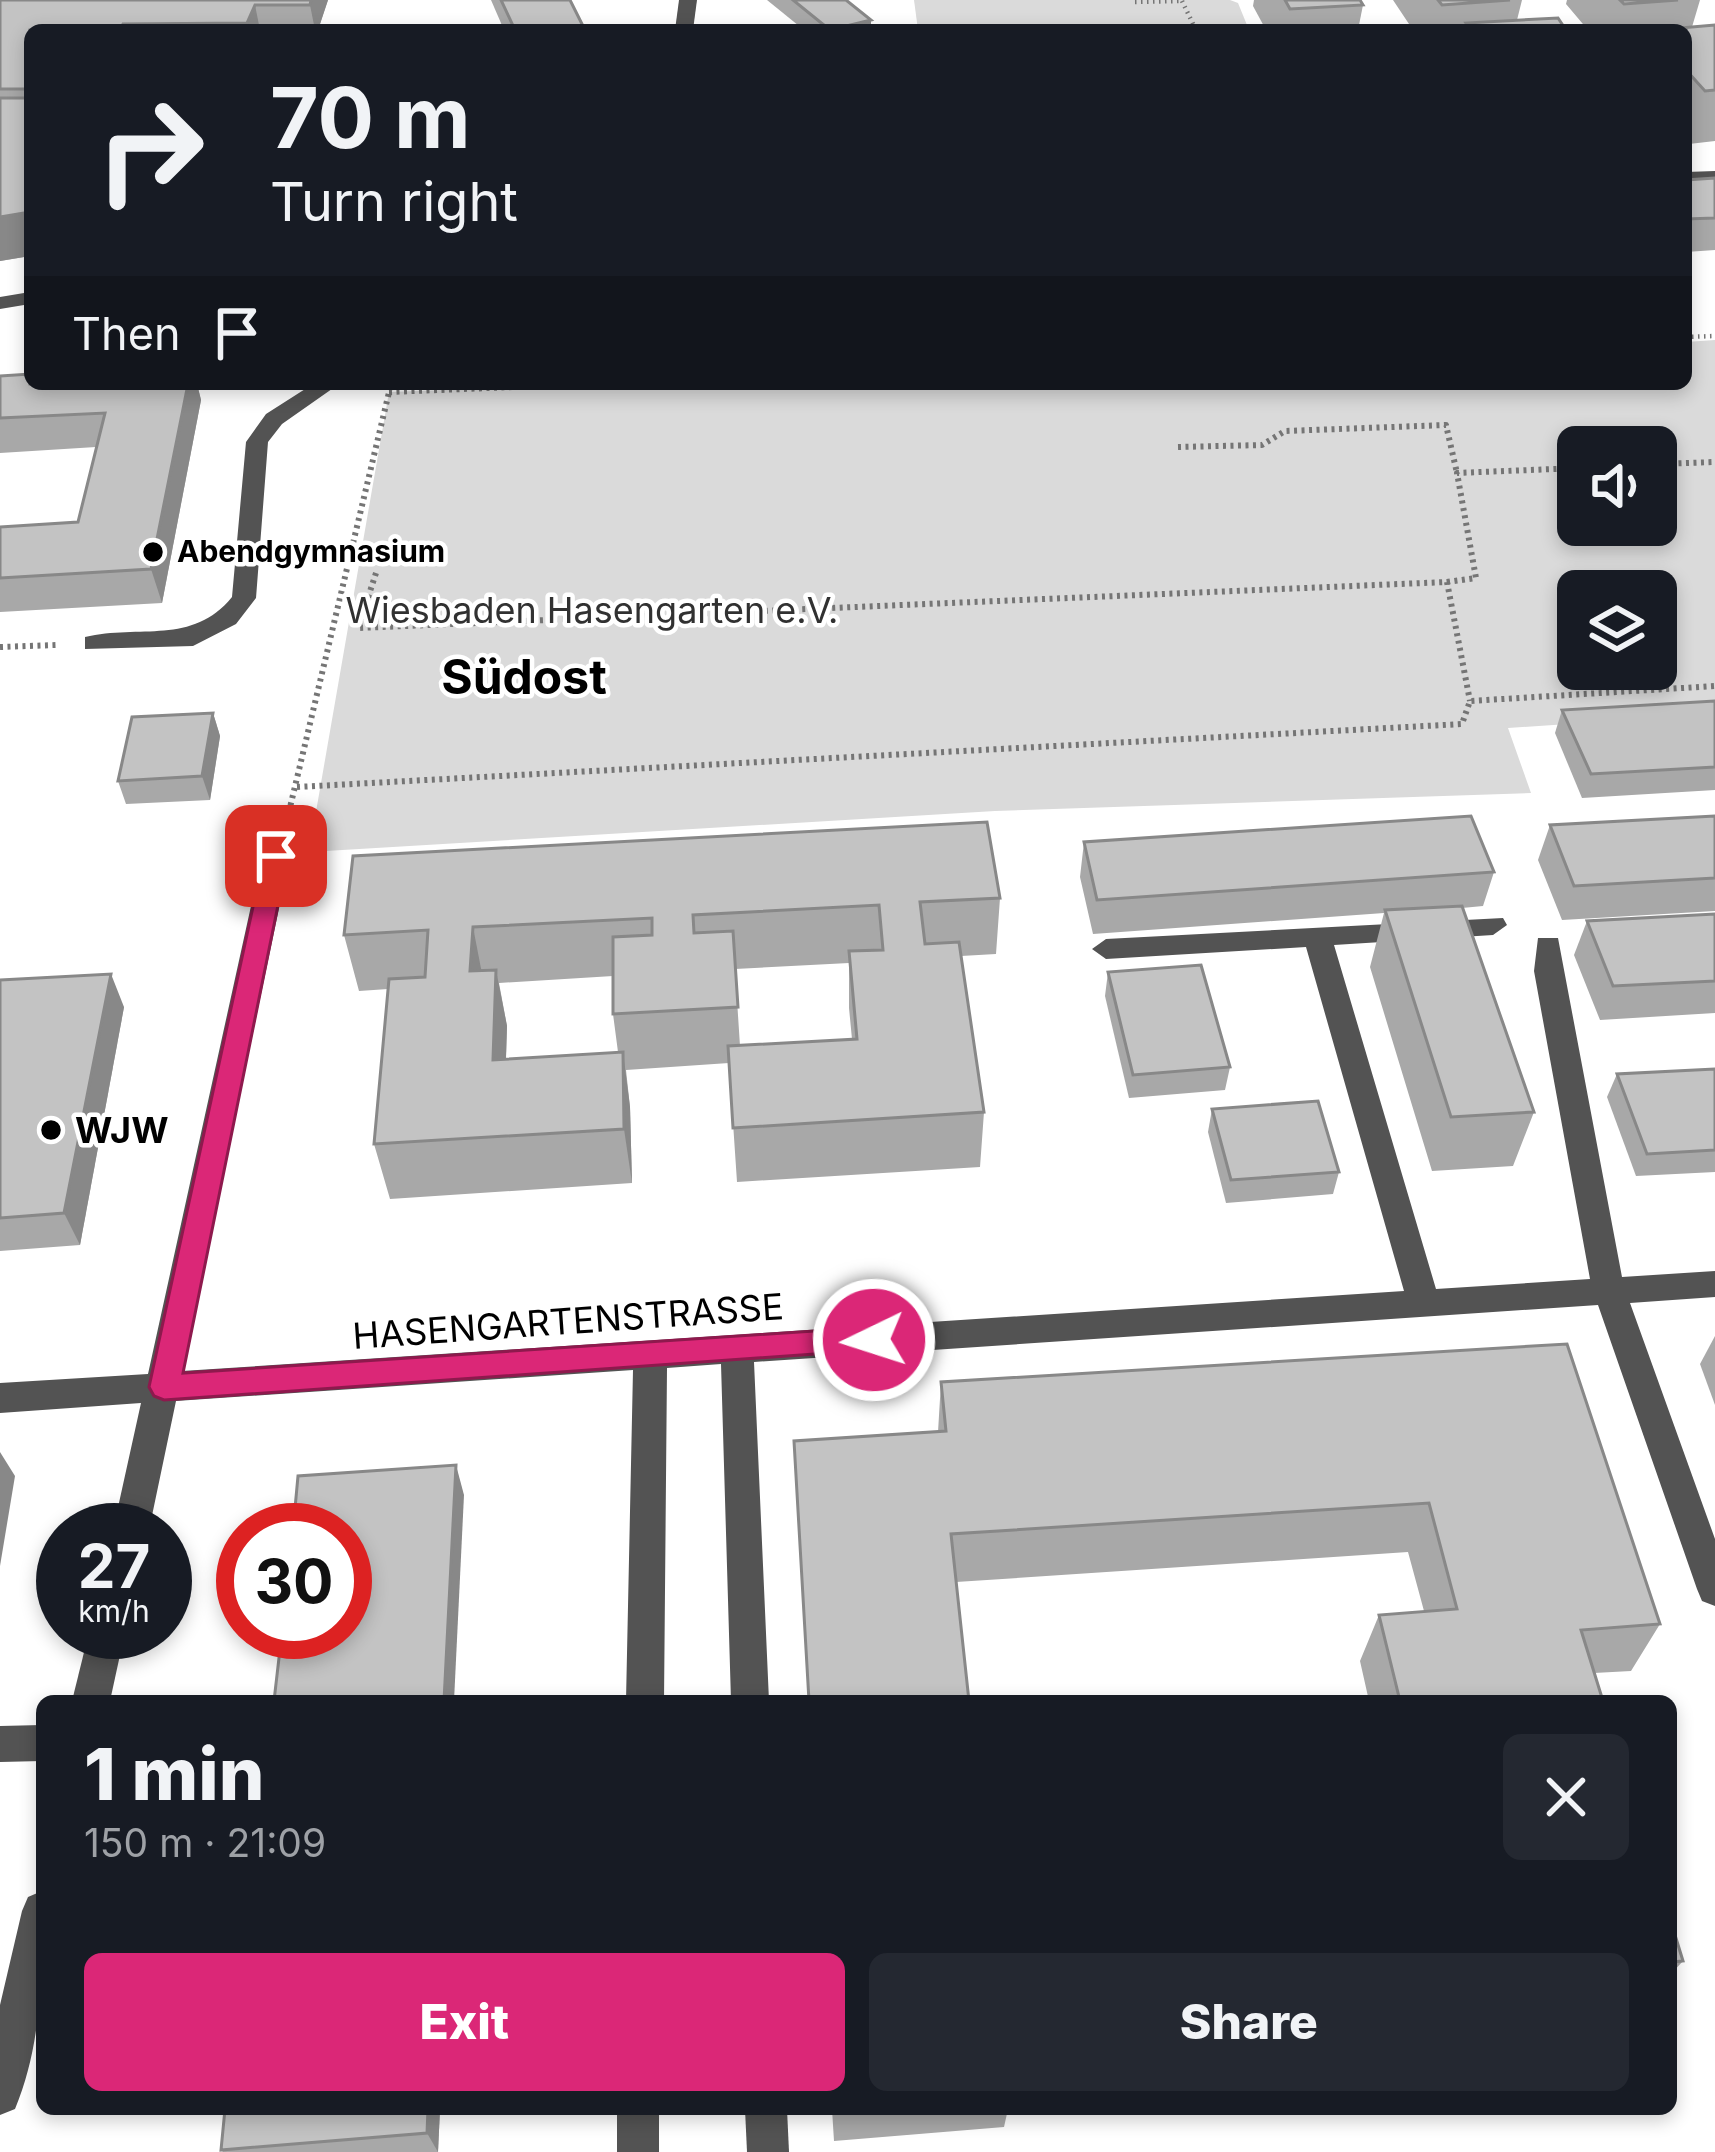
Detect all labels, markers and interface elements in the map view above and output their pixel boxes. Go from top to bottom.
text: 70 m [270,67,471,168]
icon: right [72,72,228,228]
text: Turn right [270,169,518,234]
icon: arrive [204,300,270,366]
text: Then [72,306,180,361]
map controls [1557,426,1677,690]
button: sound [1557,426,1677,546]
place label: Abendgymnasium [177,533,445,569]
marker: Abendgymnasium [140,539,166,565]
button: layers [1557,570,1677,690]
park label: Wiesbaden Hasengarten e.V. [346,588,838,632]
district label: Südost [441,647,607,706]
pin [225,805,327,907]
icon: arrive [243,823,309,889]
place label: WJW [75,1108,169,1152]
marker: WJW [38,1117,64,1143]
position arrow [811,1277,937,1403]
street label: HASENGARTENSTRASSE [351,1284,785,1358]
speed limit sign: 30 [216,1503,372,1659]
text: 27 [78,1530,150,1602]
text: km/h [78,1593,150,1629]
text: 1 min [84,1730,264,1817]
button: close [1503,1734,1629,1860]
text: 150 m · 21:09 [84,1819,326,1866]
button: Exit [84,1953,845,2091]
button: Share [869,1953,1629,2091]

